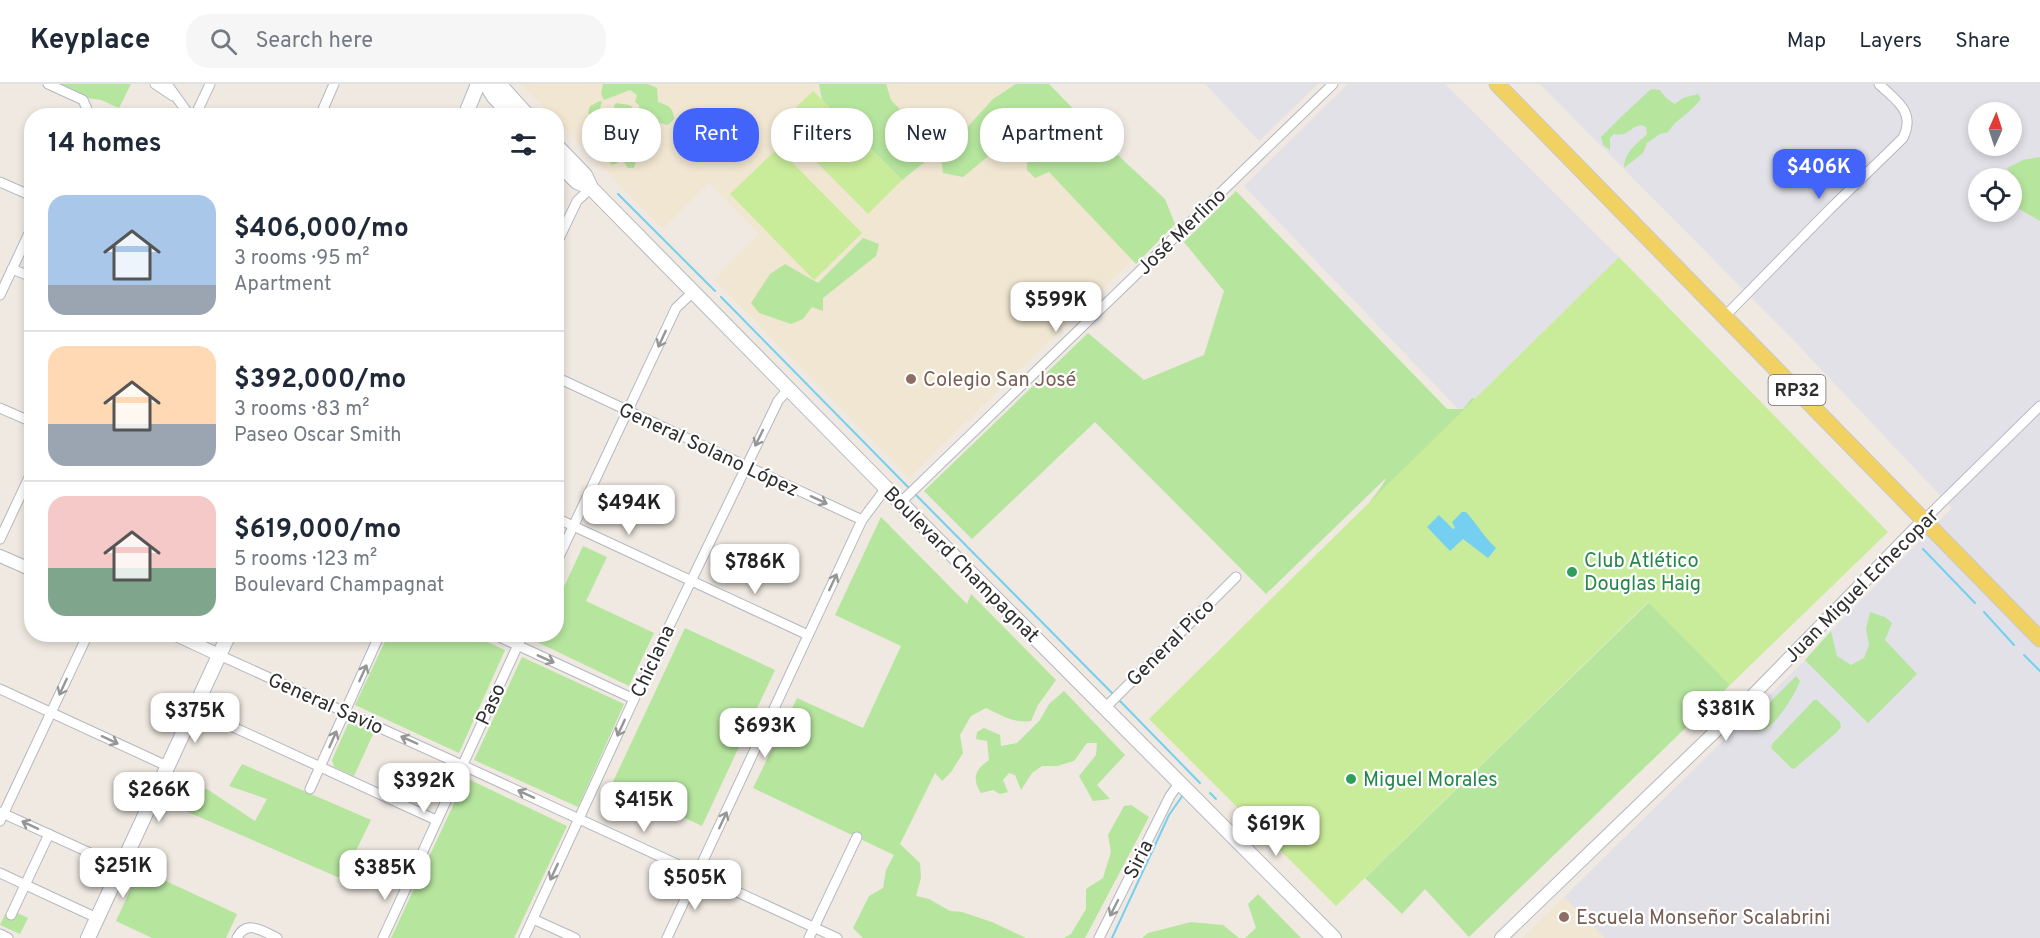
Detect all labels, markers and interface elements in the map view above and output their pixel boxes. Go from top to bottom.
search box [186,14,606,68]
text: Keyplace [30,23,150,59]
icon: search [207,25,240,58]
text: Search here [255,28,373,55]
text: Map [1787,28,1826,55]
text: Layers [1859,28,1922,55]
text: Share [1955,28,2010,55]
north arrow [1968,102,2022,156]
map controls [1968,102,2022,222]
chip: Buy [582,108,661,162]
chip: Rent [673,108,759,162]
chip: Filters [771,108,873,162]
chip: New [885,108,968,162]
chip: Apartment [980,108,1124,162]
text: 14 homes [48,128,162,161]
icon: filters [507,128,540,161]
pin: $406K [1777,149,1861,200]
text: $406K [1787,155,1851,181]
button: locate [1968,168,2022,222]
street label: José Merlino [1132,183,1233,281]
text: $406,000/mo [234,213,409,246]
icon: home [96,219,168,291]
text: 3 rooms · 95 m² [234,246,370,272]
text: Apartment [234,272,332,298]
pin: $599K [1014,282,1098,333]
text: $599K [1024,288,1088,314]
one-way arrow [655,330,667,348]
text: $392,000/mo [234,364,406,397]
place label: Colegio San José [923,368,1076,394]
icon: home [96,370,168,442]
marker: Colegio San José [904,372,918,386]
road number: RP32 [1768,375,1826,405]
text: 3 rooms · 83 m² [234,397,369,423]
street label: General Solano López [614,398,802,504]
text: Paseo Oscar Smith [234,423,402,449]
one-way arrow [753,429,765,447]
street label: Boulevard Champagnat [877,482,1044,649]
pin: $494K [587,485,671,536]
text: $494K [597,491,661,517]
one-way arrow [809,494,827,506]
street label: Juan Miguel Echecopar [1779,503,1946,669]
text: $619,000/mo [234,514,401,547]
icon: home [96,520,168,592]
pin: $786K [713,544,797,595]
text: 5 rooms · 123 m² [234,547,377,573]
place label: Club Atlético Douglas Haig [1584,549,1701,598]
text: $786K [724,550,786,576]
marker: Club Atlético Douglas Haig [1565,565,1579,579]
text: Boulevard Champagnat [234,573,444,599]
one-way arrow [828,573,840,591]
street label: General Pico [1122,594,1221,693]
street label: Chiclana [626,621,682,702]
one-way arrow [537,654,555,665]
one-way arrow [358,664,369,682]
street label: General Savio [263,668,387,742]
one-way arrow [57,678,69,696]
street label: Paso [471,680,513,730]
pin: $381K [1684,691,1768,742]
pin: $375K [153,693,237,744]
text: $381K [1697,697,1755,723]
text: $375K [165,699,225,725]
pin: $693K [723,708,807,759]
text: $693K [734,714,796,740]
one-way arrow [614,718,626,736]
one-way arrow [328,730,339,748]
one-way arrow [101,734,119,746]
one-way arrow [400,734,418,745]
pin: $392K [382,763,466,814]
place label: Miguel Morales [1363,768,1498,794]
text: $392K [393,769,455,795]
pin: $266K [117,772,201,823]
marker: Miguel Morales [1344,772,1358,786]
text: $266K [127,778,191,804]
pin: $415K [602,782,686,833]
one-way arrow [517,788,535,800]
text: $415K [614,788,674,814]
pin: $619K [1234,806,1318,857]
one-way arrow [717,811,729,829]
text: $619K [1247,812,1305,838]
one-way arrow [21,819,39,831]
street label: Siria [1119,836,1161,884]
pin: $251K [81,848,165,899]
pin: $385K [343,850,427,901]
text: $251K [94,854,152,880]
text: $385K [353,856,417,882]
pin: $505K [653,860,737,911]
one-way arrow [548,863,559,881]
text: $505K [663,866,727,892]
one-way arrow [1107,898,1119,916]
place label: Escuela Monseñor Scalabrini [1576,906,1830,932]
marker: Escuela Monseñor Scalabrini [1557,910,1571,924]

